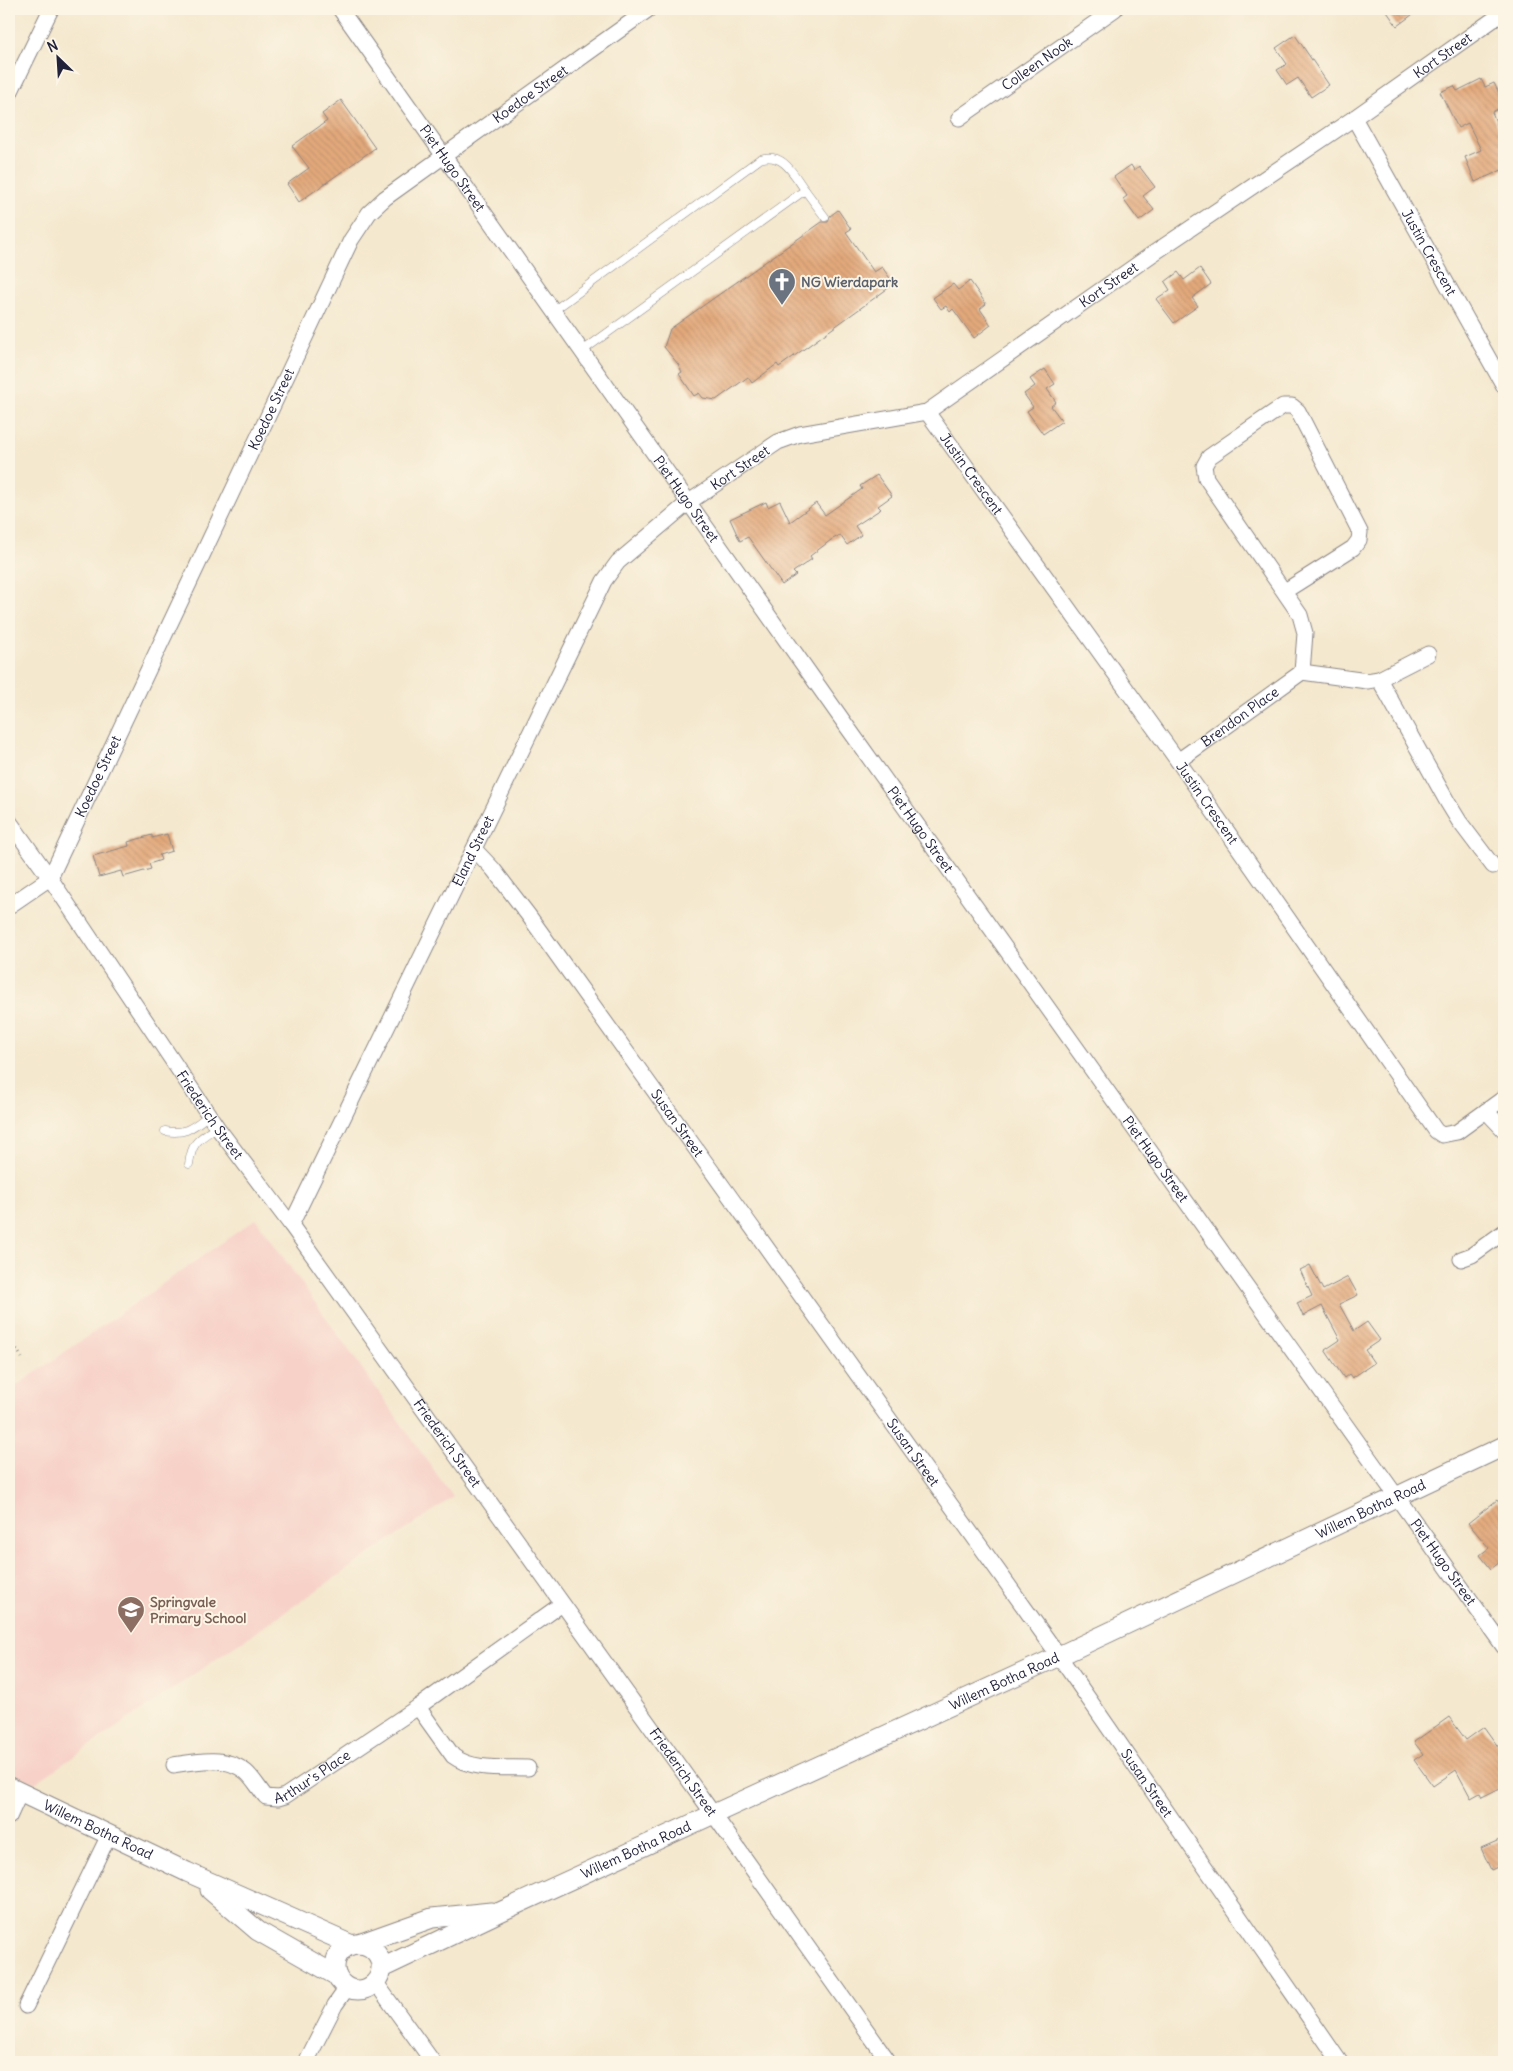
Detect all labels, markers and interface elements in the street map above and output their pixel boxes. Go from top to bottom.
street label: Kort Street [1410,28,1475,82]
north arrow [32,32,82,82]
street label: Colleen Nook [998,33,1076,95]
text: N [44,36,61,56]
street label: Koedoe Street [489,61,572,127]
street label: Piet Hugo Street [416,122,489,215]
street label: Justin Crescent [1398,206,1461,299]
street label: Kort Street [1076,258,1142,311]
church icon: NG Wierdapark [767,267,797,306]
place label: NG Wierdapark [801,273,898,291]
street label: Koedoe Street [244,365,298,453]
street label: Justin Crescent [936,429,1007,518]
street label: Kort Street [707,441,773,494]
street label: Piet Hugo Street [650,452,723,546]
street label: Brendon Place [1197,683,1282,751]
street label: Koedoe Street [71,732,125,820]
street label: Justin Crescent [1172,758,1242,848]
street label: Piet Hugo Street [884,783,957,876]
street label: Eland Street [448,812,498,889]
street label: Friederich Street [173,1067,247,1163]
street label: Susan Street [647,1086,708,1161]
street label: Piet Hugo Street [1119,1112,1193,1206]
street label: Friederich Street [410,1395,485,1491]
street label: Susan Street [883,1415,944,1490]
street label: Willem Botha Road [1313,1475,1428,1543]
street label: Piet Hugo Street [1406,1515,1480,1609]
place label: Springvale Primary School [150,1593,246,1627]
school or university icon: Springvale Primary School [116,1595,146,1634]
street label: Willem Botha Road [946,1648,1062,1714]
street label: Friederich Street [646,1724,721,1820]
street label: Susan Street [1117,1745,1177,1821]
street label: Arthur's Place [272,1746,354,1808]
street label: Willem Botha Road [41,1796,156,1863]
street label: Willem Botha Road [578,1817,694,1883]

